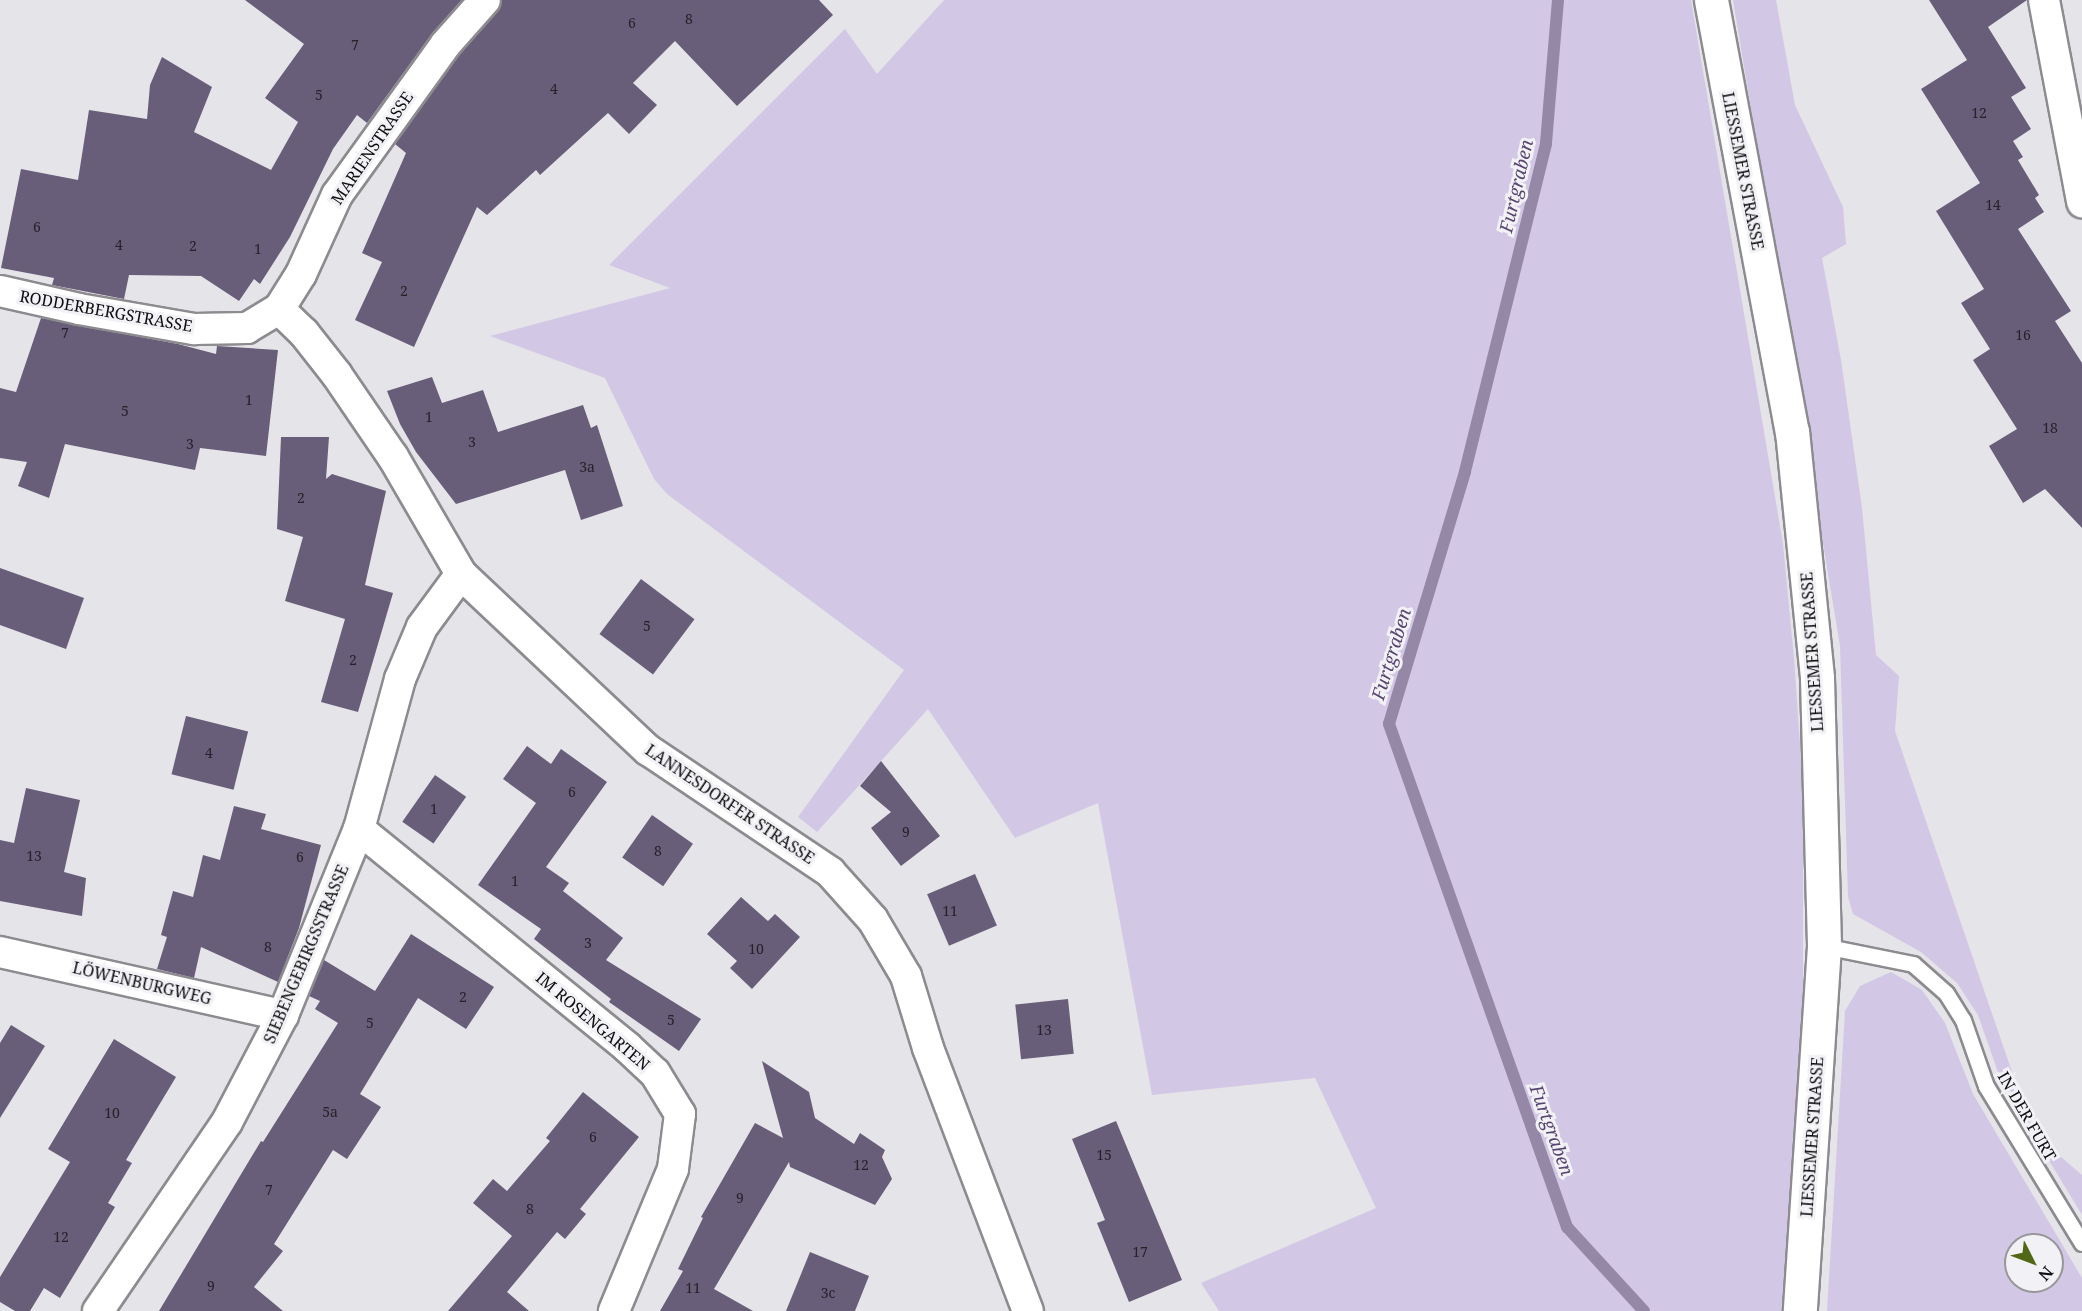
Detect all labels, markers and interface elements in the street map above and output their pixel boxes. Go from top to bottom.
house number: 8 [685,11,693,27]
house number: 6 [628,15,636,31]
house number: 7 [351,37,359,53]
house number: 4 [550,81,558,97]
house number: 5 [315,87,323,103]
street label: MARIENSTRASSE [327,88,417,208]
street label: LIESSEMER STRASSE [1718,91,1768,251]
house number: 12 [1971,105,1987,121]
water label: Furtgraben [1495,137,1537,235]
house number: 14 [1985,197,2001,213]
house number: 6 [33,219,41,235]
house number: 4 [115,237,123,253]
house number: 2 [189,238,197,254]
house number: 1 [254,241,262,257]
house number: 2 [400,283,408,299]
street label: RODDERBERGSTRASSE [18,286,194,336]
house number: 7 [61,325,69,341]
house number: 16 [2015,327,2031,343]
house number: 1 [245,392,253,408]
house number: 5 [121,403,129,419]
house number: 1 [425,409,433,425]
house number: 18 [2042,420,2058,436]
house number: 3 [468,434,476,450]
house number: 3 [186,436,194,452]
house number: 3a [579,459,595,475]
house number: 2 [297,490,305,506]
street label: LIESSEMER STRASSE [1797,571,1827,733]
water label: Furtgraben [1367,606,1415,702]
house number: 5 [643,618,651,634]
house number: 2 [349,652,357,668]
street label: LANNESDORFER STRASSE [642,740,818,868]
house number: 4 [205,745,213,761]
house number: 6 [568,784,576,800]
house number: 1 [430,801,438,817]
house number: 9 [902,824,910,840]
house number: 8 [654,843,662,859]
house number: 13 [26,848,42,864]
house number: 6 [296,849,304,865]
street label: SIEBENGEBIRGSSTRASSE [260,862,352,1046]
house number: 1 [511,873,519,889]
house number: 11 [942,903,958,919]
house number: 3 [584,935,592,951]
house number: 8 [264,939,272,955]
house number: 10 [748,941,764,957]
street label: LÖWENBURGWEG [71,958,213,1008]
street label: IM ROSENGARTEN [532,968,654,1074]
house number: 2 [459,989,467,1005]
house number: 5 [667,1012,675,1028]
house number: 5 [366,1015,374,1031]
house number: 13 [1036,1022,1052,1038]
street label: LIESSEMER STRASSE [1797,1056,1827,1218]
street label: IN DER FURT [1994,1068,2060,1164]
water label: Furtgraben [1526,1082,1578,1178]
house number: 5a [322,1104,338,1120]
house number: 10 [104,1105,120,1121]
house number: 6 [589,1129,597,1145]
house number: 15 [1096,1147,1112,1163]
house number: 12 [853,1157,869,1173]
house number: 7 [265,1182,273,1198]
house number: 9 [736,1190,744,1206]
house number: 8 [526,1201,534,1217]
house number: 12 [53,1229,69,1245]
north arrow [2004,1233,2064,1293]
house number: 17 [1132,1244,1148,1260]
text: N [2034,1262,2058,1286]
house number: 9 [207,1278,215,1294]
house number: 11 [685,1280,701,1296]
house number: 3c [821,1285,835,1301]

